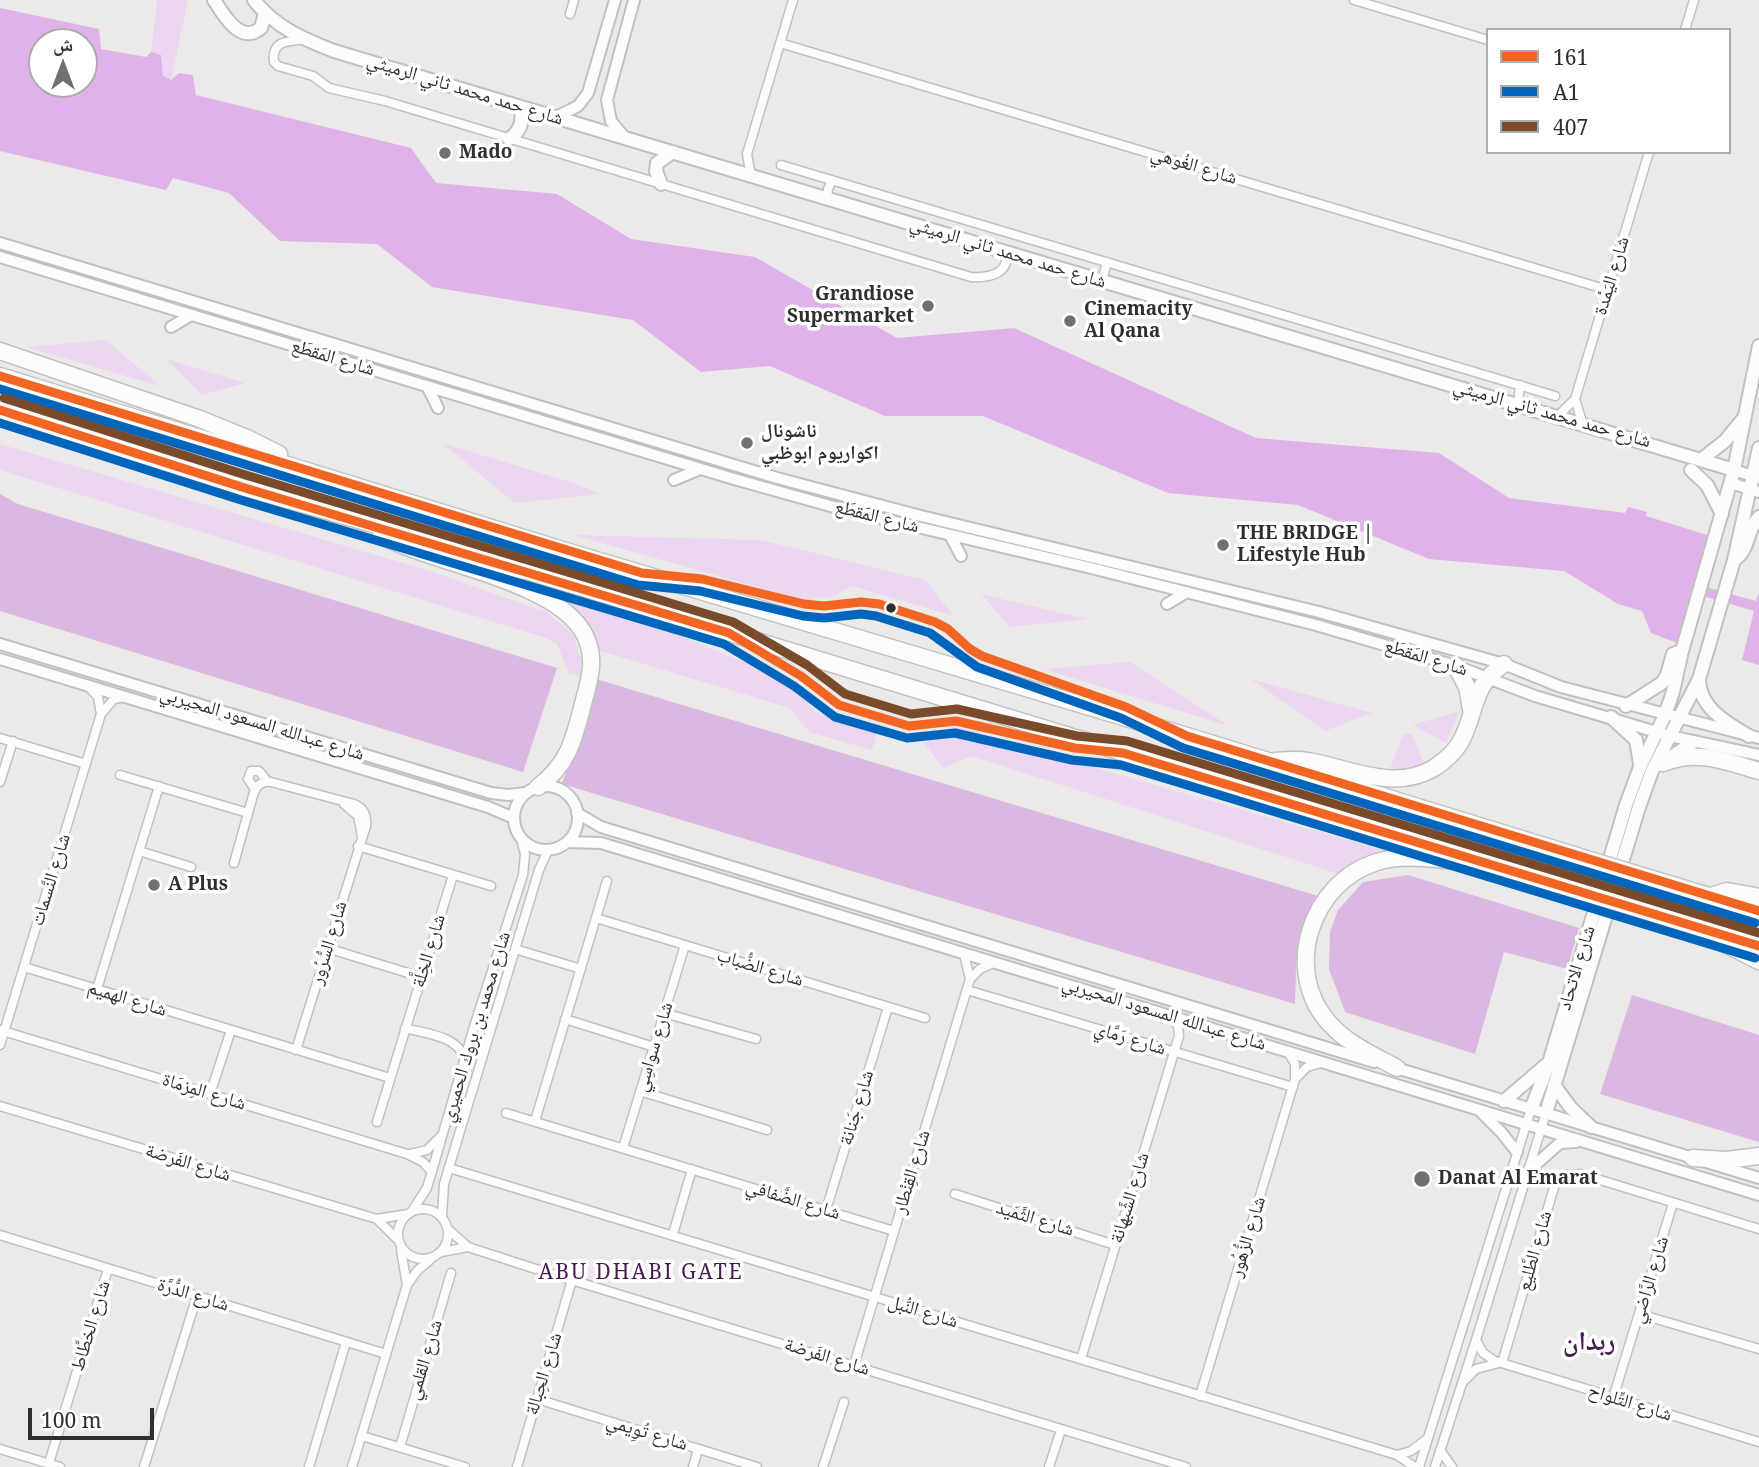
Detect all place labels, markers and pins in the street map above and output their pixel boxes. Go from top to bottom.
place label: Mado [459,142,512,164]
marker: Mado [437,145,453,161]
place label: Grandiose Supermarket [787,284,914,328]
marker: Grandiose Supermarket [920,298,936,314]
place label: Cinemacity Al Qana [1084,299,1192,343]
marker: Cinemacity Al Qana [1062,313,1078,329]
place label: ناشونال اكواريوم ابوظبي [761,421,879,465]
marker: ناشونال اكواريوم ابوظبي [739,435,755,451]
place label: THE BRIDGE | Lifestyle Hub [1237,523,1374,567]
marker: THE BRIDGE | Lifestyle Hub [1215,537,1231,553]
unlabelled marker [884,601,898,615]
place label: A Plus [168,874,228,896]
marker: A Plus [146,877,162,893]
place label: Danat Al Emarat [1438,1168,1598,1190]
marker: Danat Al Emarat [1412,1169,1432,1189]

